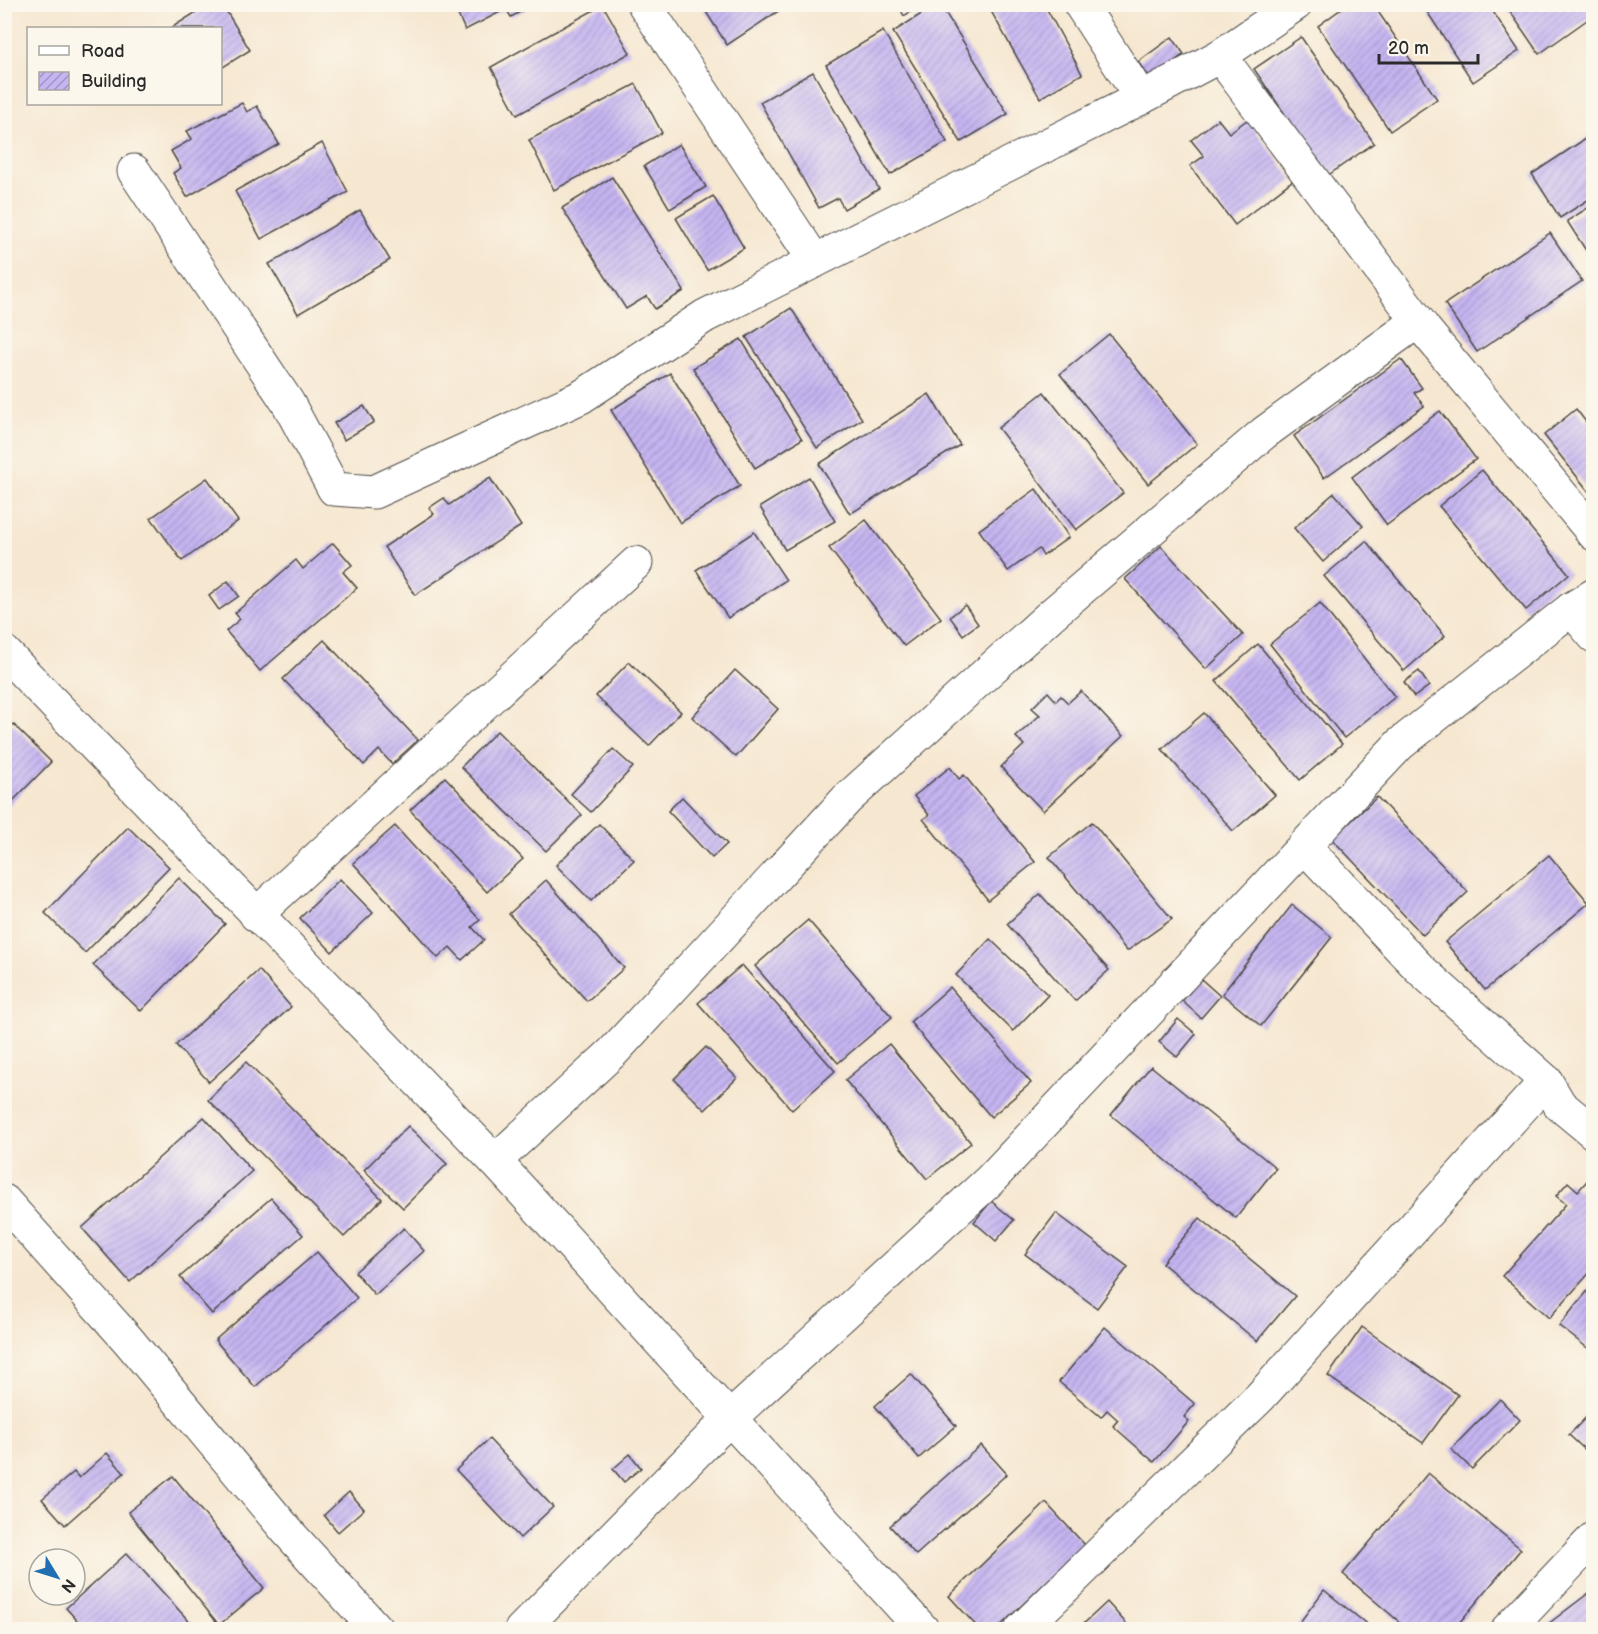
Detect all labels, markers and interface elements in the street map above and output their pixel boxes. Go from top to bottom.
legend [27,27,222,105]
scale bar [1379,27,1478,65]
text: 20 m [1388,38,1429,59]
text: Road [81,41,125,62]
text: Building [81,71,147,92]
north arrow [27,1547,87,1607]
text: N [56,1575,79,1596]

